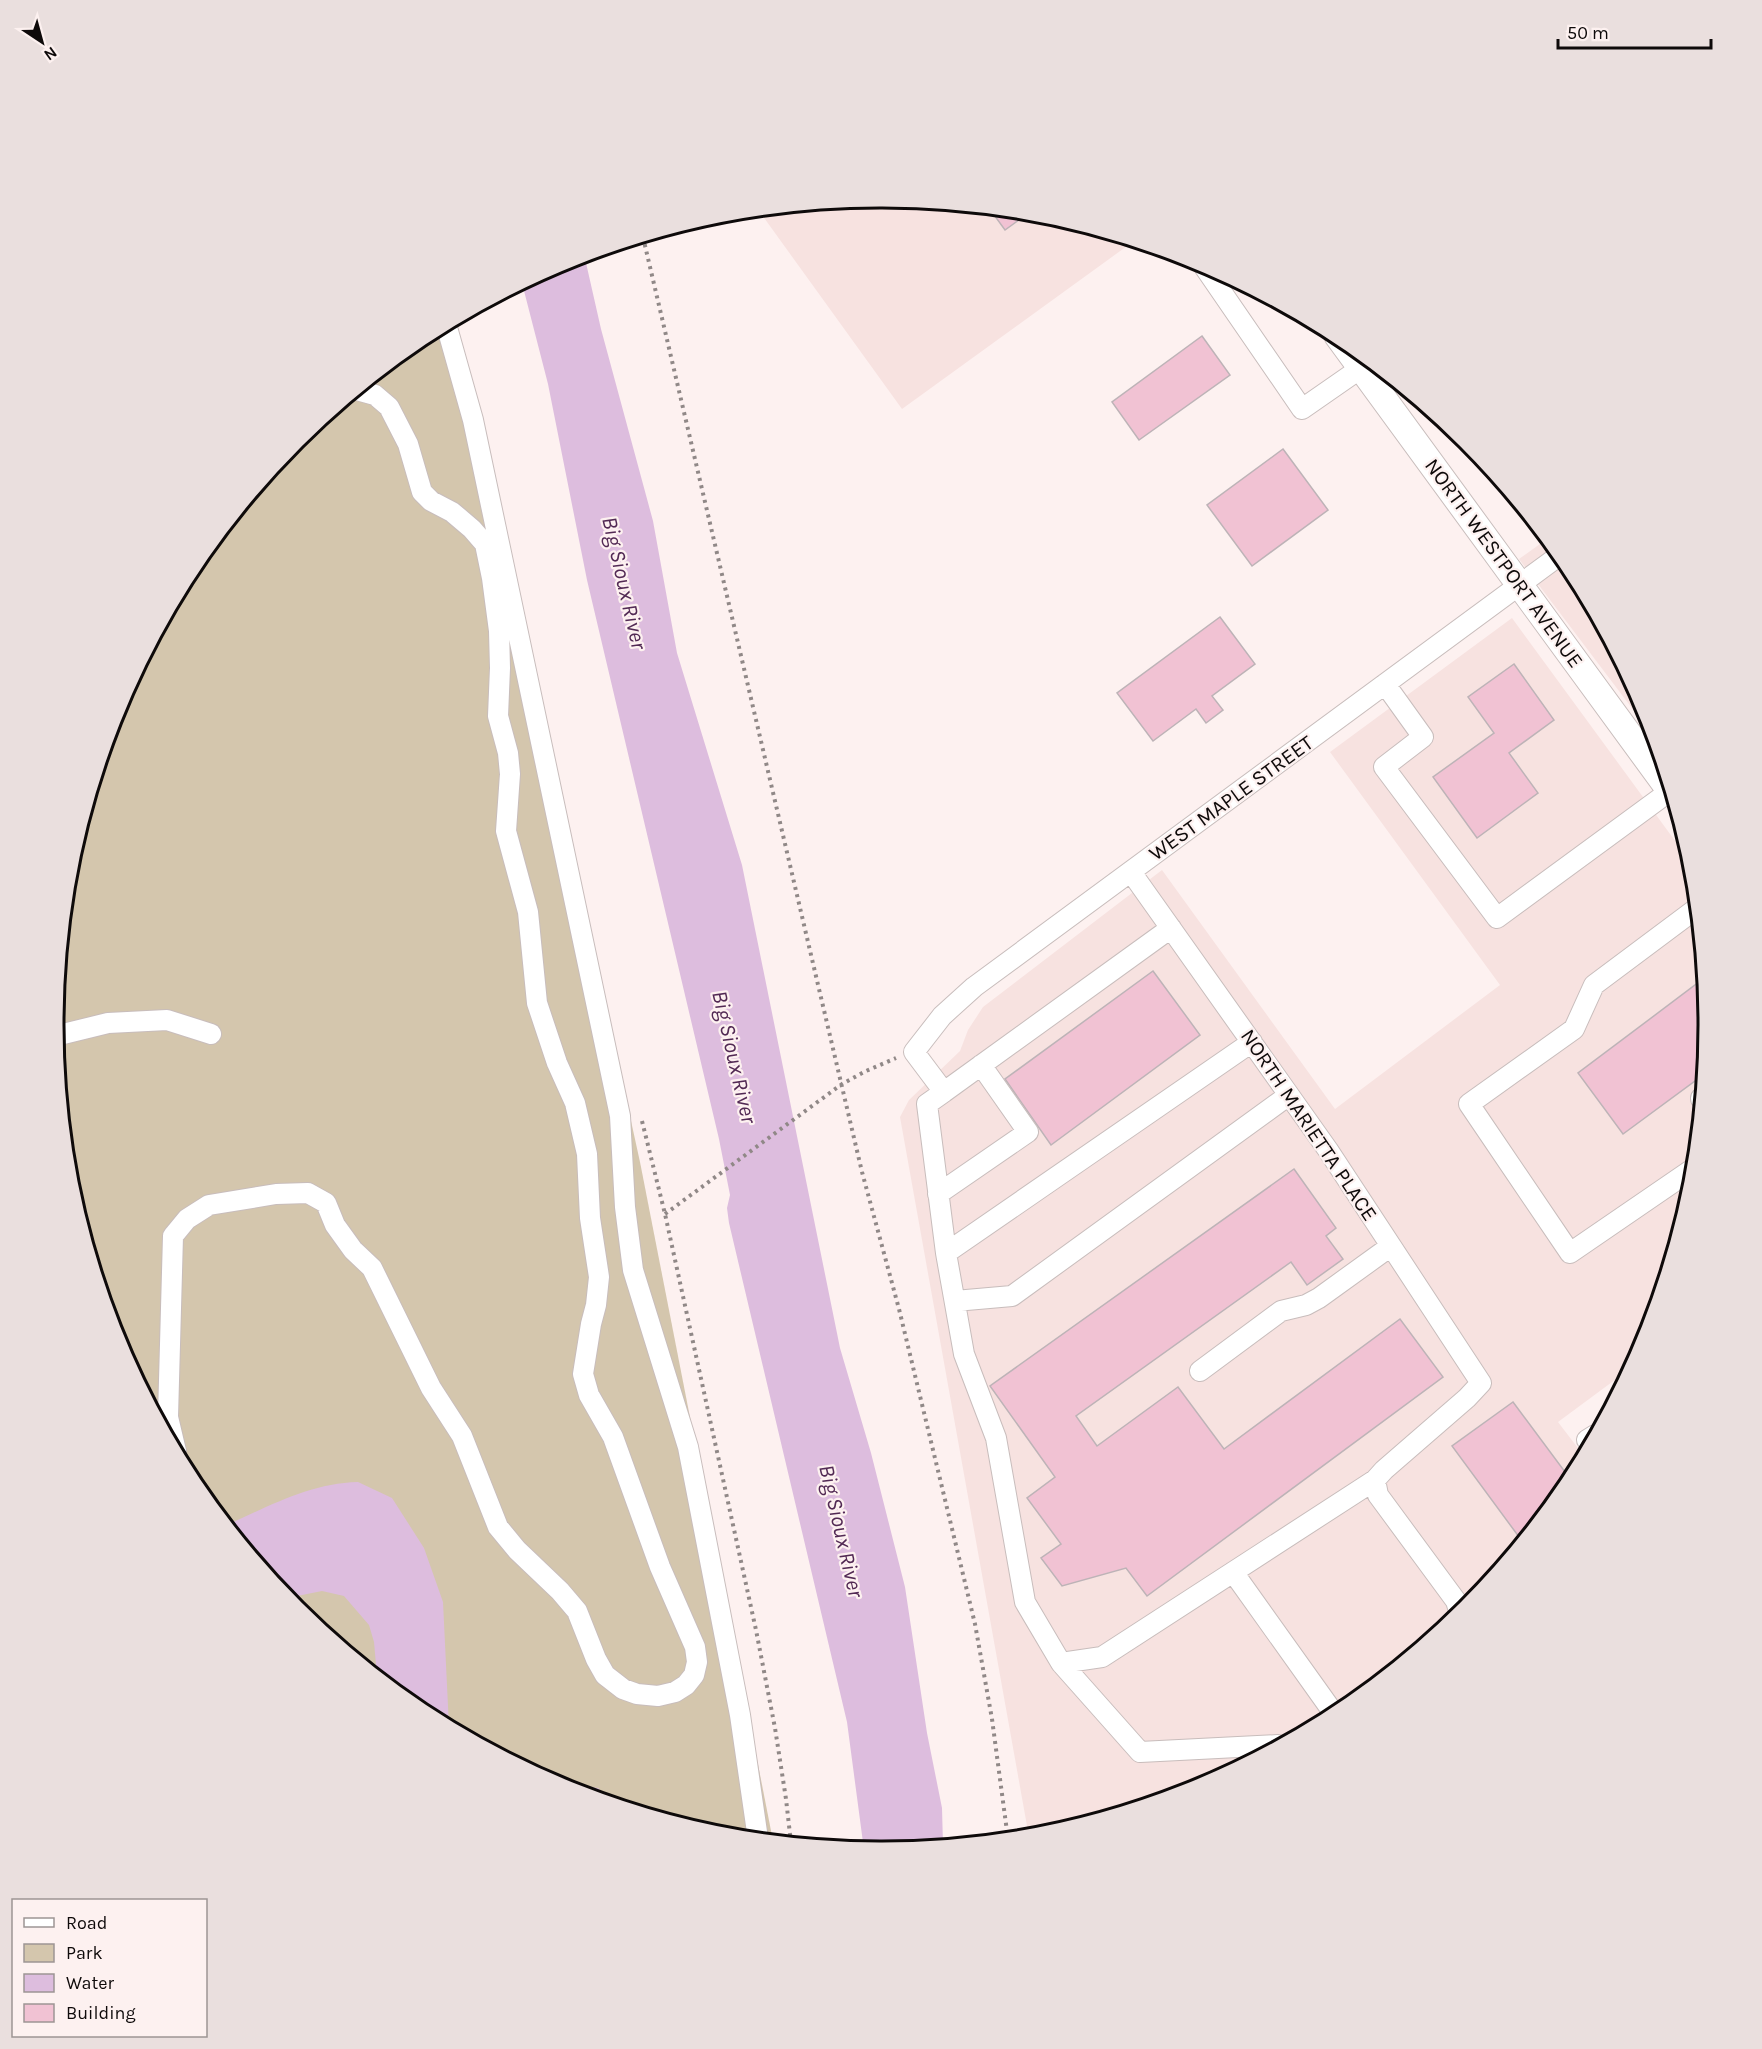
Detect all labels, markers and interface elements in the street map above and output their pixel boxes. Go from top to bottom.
north arrow [12,12,72,72]
scale bar [1558,12,1711,50]
text: 50 m [1567,22,1609,44]
text: N [40,43,61,65]
street label: NORTH WESTPORT AVENUE [1420,454,1588,672]
water label: Big Sioux River [596,514,652,653]
street label: WEST MAPLE STREET [1144,730,1318,866]
water label: Big Sioux River [706,988,762,1127]
street label: NORTH MARIETTA PLACE [1236,1025,1382,1225]
water label: Big Sioux River [813,1462,869,1601]
legend [12,1899,207,2037]
text: Road [66,1912,107,1934]
text: Park [66,1942,103,1964]
text: Water [66,1972,114,1994]
text: Building [66,2002,136,2024]

